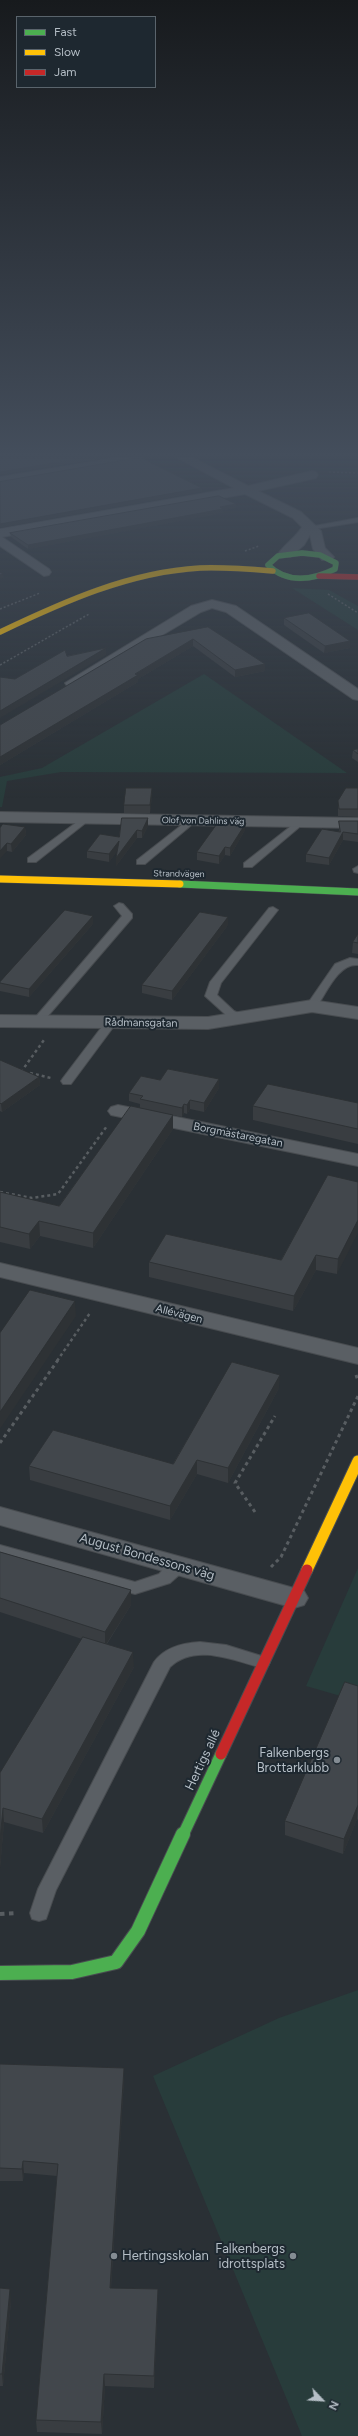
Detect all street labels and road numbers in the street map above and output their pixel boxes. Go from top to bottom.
street label: Olof von Dahlins väg [162,815,244,827]
street label: Strandvägen [153,868,205,880]
street label: Rådmansgatan [104,1016,178,1030]
street label: Borgmästaregatan [192,1120,284,1150]
street label: Allévägen [154,1302,204,1326]
street label: August Bondessons väg [78,1530,216,1584]
street label: Hertigs allé [182,1727,224,1793]

